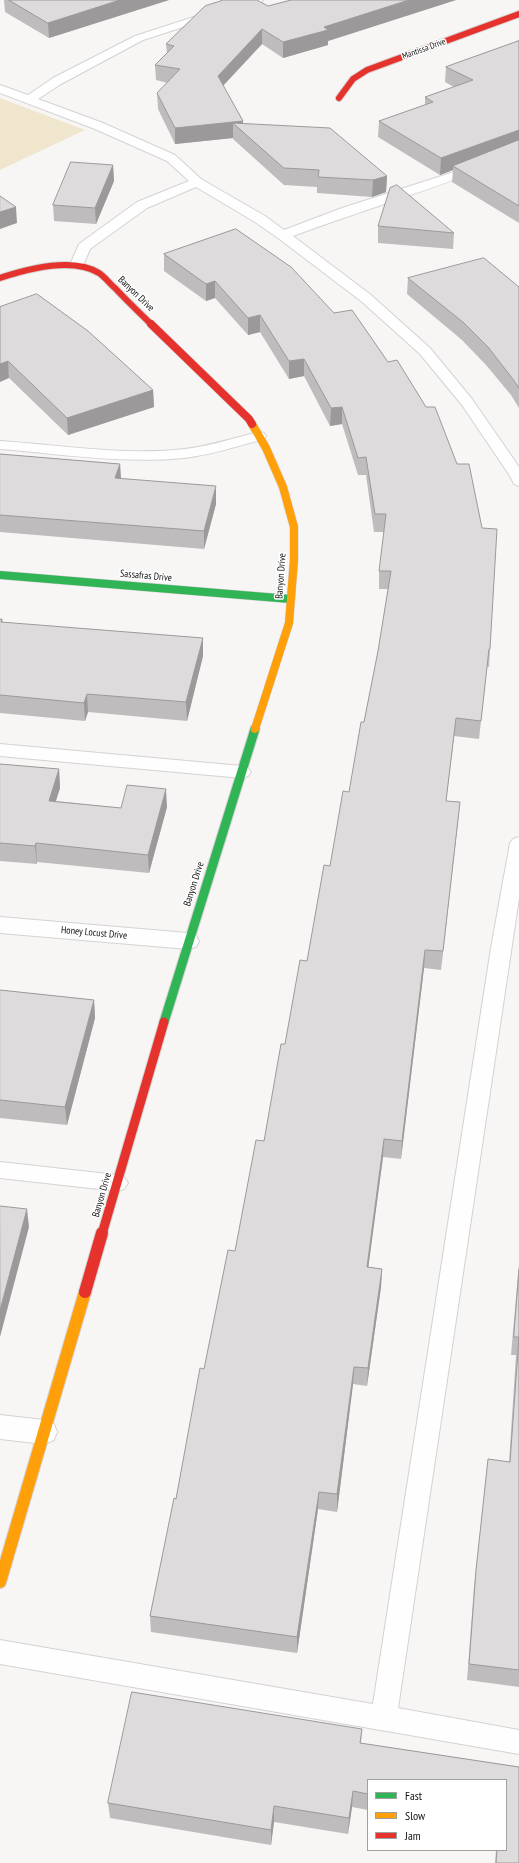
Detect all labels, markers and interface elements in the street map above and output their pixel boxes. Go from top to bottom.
street label: Mantissa Drive [401,36,447,62]
street label: Banyon Drive [115,274,157,314]
street label: Banyon Drive [273,553,289,599]
street label: Sassafras Drive [120,568,172,584]
street label: Banyon Drive [181,860,207,908]
street label: Honey Locust Drive [60,924,128,942]
street label: Banyon Drive [90,1171,114,1219]
legend [367,1779,507,1851]
text: Fast [405,1788,422,1803]
text: Slow [405,1808,425,1823]
text: Jam [405,1828,421,1843]

